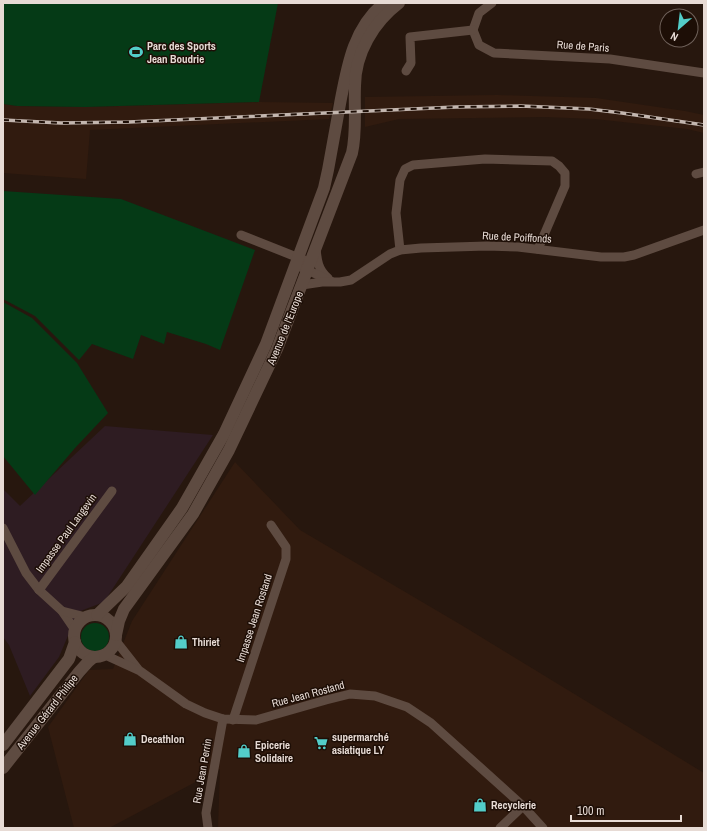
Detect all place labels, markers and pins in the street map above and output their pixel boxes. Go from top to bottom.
place label: Parc des Sports Jean Boudrie [147,39,216,66]
sports icon: Parc des Sports Jean Boudrie [128,44,144,60]
shop icon: Thiriet [173,634,189,650]
place label: Thiriet [192,635,220,649]
place label: supermarché asiatique LY [332,730,389,757]
shop icon: Decathlon [122,731,138,747]
place label: Decathlon [141,732,185,746]
supermarket icon: supermarché asiatique LY [313,735,329,751]
place label: Epicerie Solidaire [255,738,293,765]
shop icon: Epicerie Solidaire [236,743,252,759]
shop icon: Recyclerie [472,797,488,813]
place label: Recyclerie [491,798,536,812]

